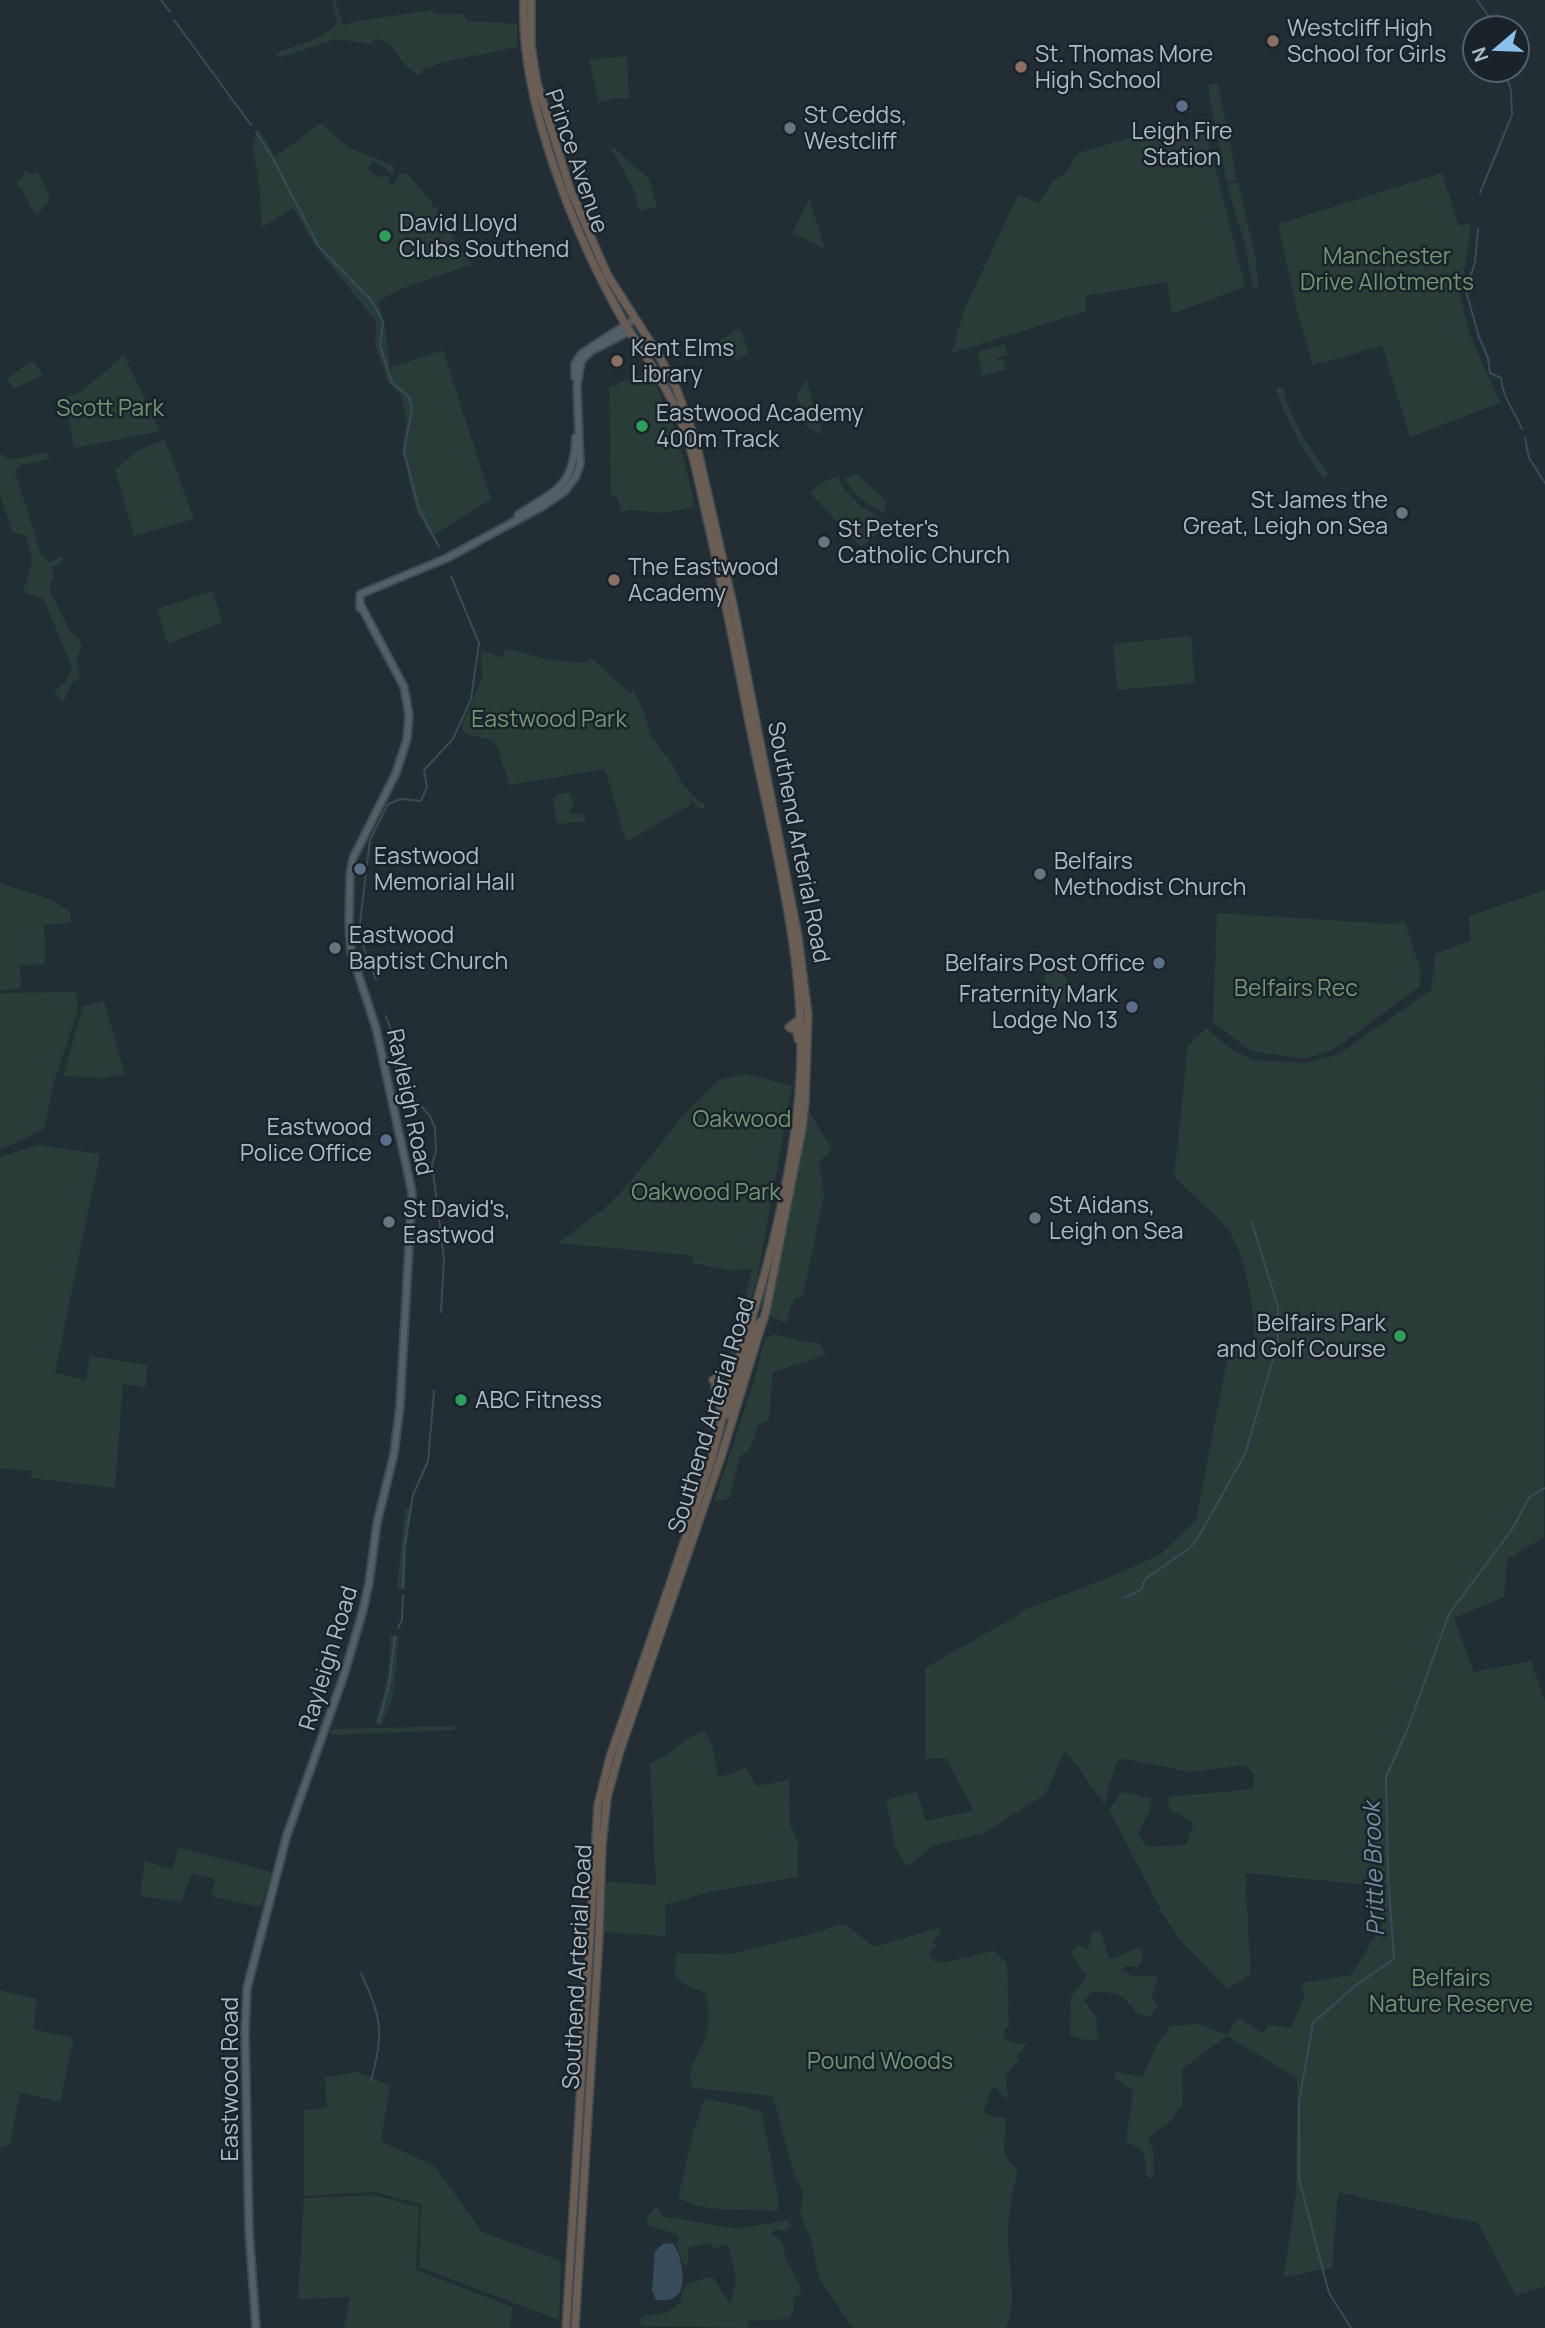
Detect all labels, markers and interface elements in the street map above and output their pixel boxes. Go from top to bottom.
place label: Westcliff High School for Girls [1287,11,1446,69]
north arrow [1461,14,1531,84]
marker: Westcliff High School for Girls [1265,33,1281,49]
place label: St. Thomas More High School [1035,37,1213,95]
text: N [1465,44,1494,65]
marker: St. Thomas More High School [1013,59,1029,75]
street label: Prince Avenue [538,84,618,237]
place label: St Cedds, Westcliff [804,98,907,156]
marker: Leigh Fire Station [1174,98,1190,114]
place label: Leigh Fire Station [1132,114,1232,172]
marker: St Cedds, Westcliff [782,120,798,136]
place label: David Lloyd Clubs Southend [399,206,569,264]
marker: David Lloyd Clubs Southend [377,228,393,244]
park label: Manchester Drive Allotments [1300,239,1474,297]
place label: Kent Elms Library [631,331,734,389]
marker: Kent Elms Library [609,353,625,369]
park label: Scott Park [56,391,164,423]
place label: Eastwood Academy 400m Track [656,396,864,454]
marker: Eastwood Academy 400m Track [634,418,650,434]
place label: St James the Great, Leigh on Sea [1183,483,1388,541]
marker: St James the Great, Leigh on Sea [1394,505,1410,521]
place label: St Peter's Catholic Church [838,512,1010,570]
marker: St Peter's Catholic Church [816,534,832,550]
place label: The Eastwood Academy [628,550,779,608]
marker: The Eastwood Academy [606,572,622,588]
park label: Eastwood Park [471,702,627,734]
street label: Southend Arterial Road [761,718,839,965]
place label: Eastwood Memorial Hall [374,839,515,897]
place label: Belfairs Methodist Church [1054,844,1246,902]
marker: Eastwood Memorial Hall [352,861,368,877]
marker: Belfairs Methodist Church [1032,866,1048,882]
place label: Eastwood Baptist Church [349,918,508,976]
marker: Eastwood Baptist Church [327,940,343,956]
place label: Belfairs Post Office [945,946,1145,978]
marker: Belfairs Post Office [1151,955,1167,971]
park label: Belfairs Rec [1234,971,1358,1003]
place label: Fraternity Mark Lodge No 13 [959,977,1119,1035]
marker: Fraternity Mark Lodge No 13 [1124,999,1140,1015]
street label: Rayleigh Road [380,1025,442,1178]
park label: Oakwood [693,1102,791,1134]
place label: Eastwood Police Office [240,1110,372,1168]
marker: Eastwood Police Office [378,1132,394,1148]
park label: Oakwood Park [631,1175,781,1207]
place label: St Aidans, Leigh on Sea [1049,1188,1183,1246]
place label: St David's, Eastwod [403,1192,511,1250]
marker: St Aidans, Leigh on Sea [1027,1210,1043,1226]
marker: St David's, Eastwod [381,1214,397,1230]
street label: Southend Arterial Road [659,1293,761,1537]
place label: Belfairs Park and Golf Course [1216,1306,1387,1364]
marker: Belfairs Park and Golf Course [1392,1328,1408,1344]
place label: ABC Fitness [475,1383,602,1415]
marker: ABC Fitness [453,1392,469,1408]
street label: Rayleigh Road [290,1582,364,1734]
water label: Prittle Brook [1354,1798,1391,1937]
street label: Southend Arterial Road [554,1844,598,2090]
park label: Belfairs Nature Reserve [1369,1961,1533,2019]
street label: Eastwood Road [213,1997,245,2161]
park label: Pound Woods [807,2044,953,2076]

